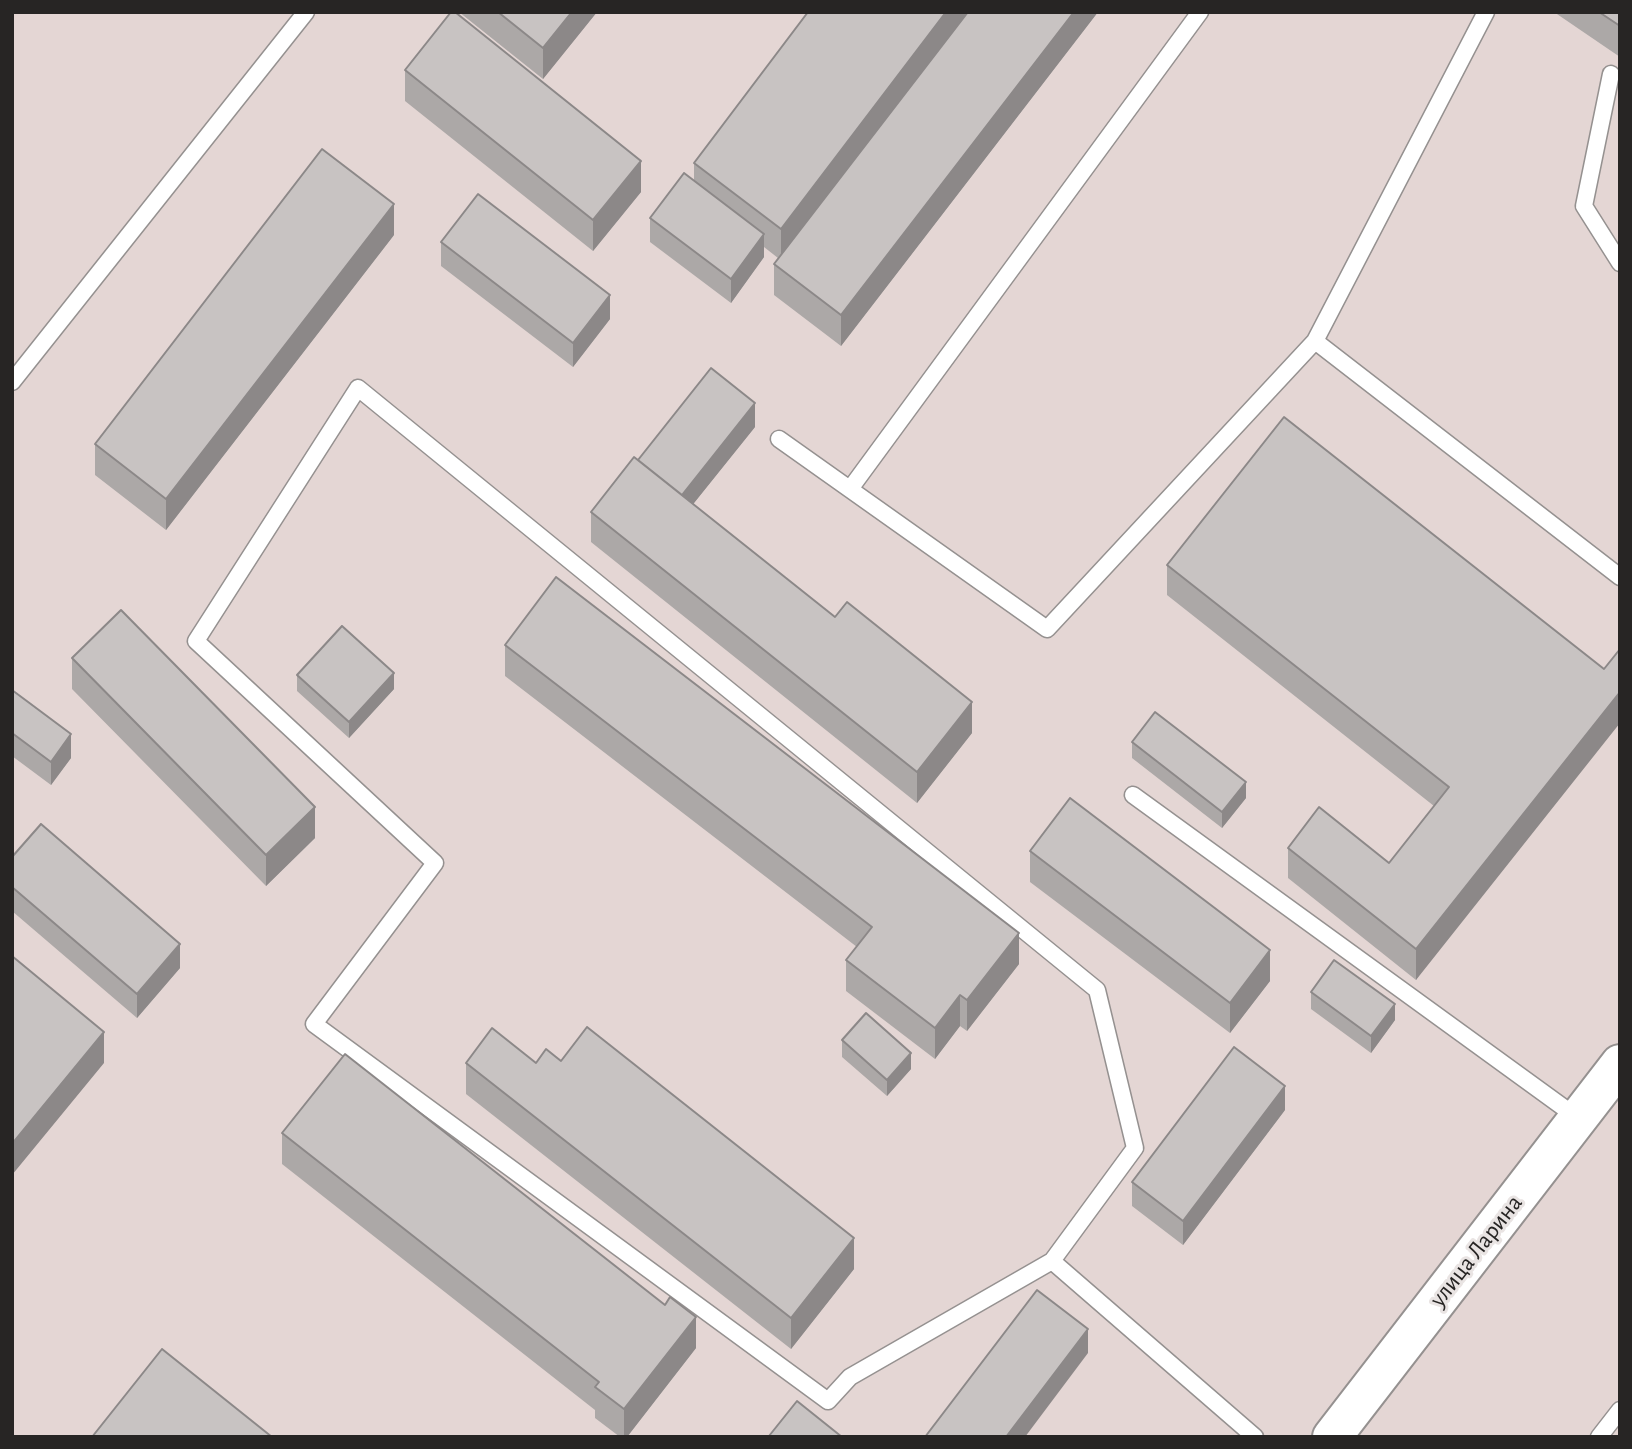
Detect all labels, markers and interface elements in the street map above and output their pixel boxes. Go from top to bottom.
street label: улица Ларина [1423,1189,1529,1313]

